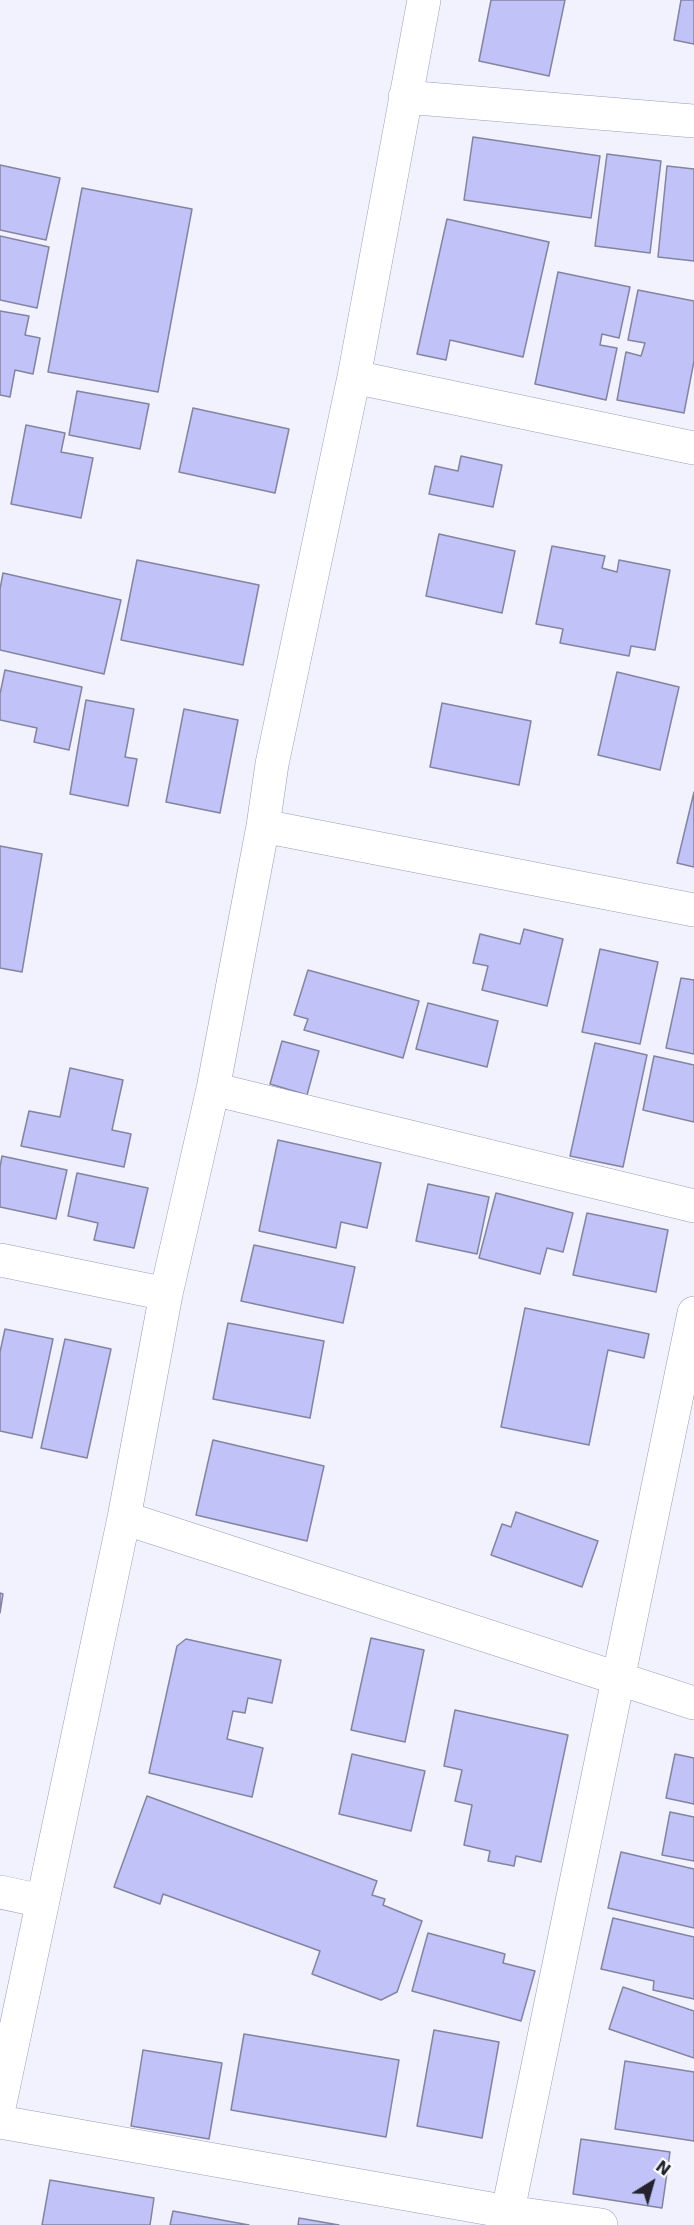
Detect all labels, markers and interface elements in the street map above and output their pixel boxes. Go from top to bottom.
north arrow [622,2153,682,2213]
text: N [652,2157,674,2180]

